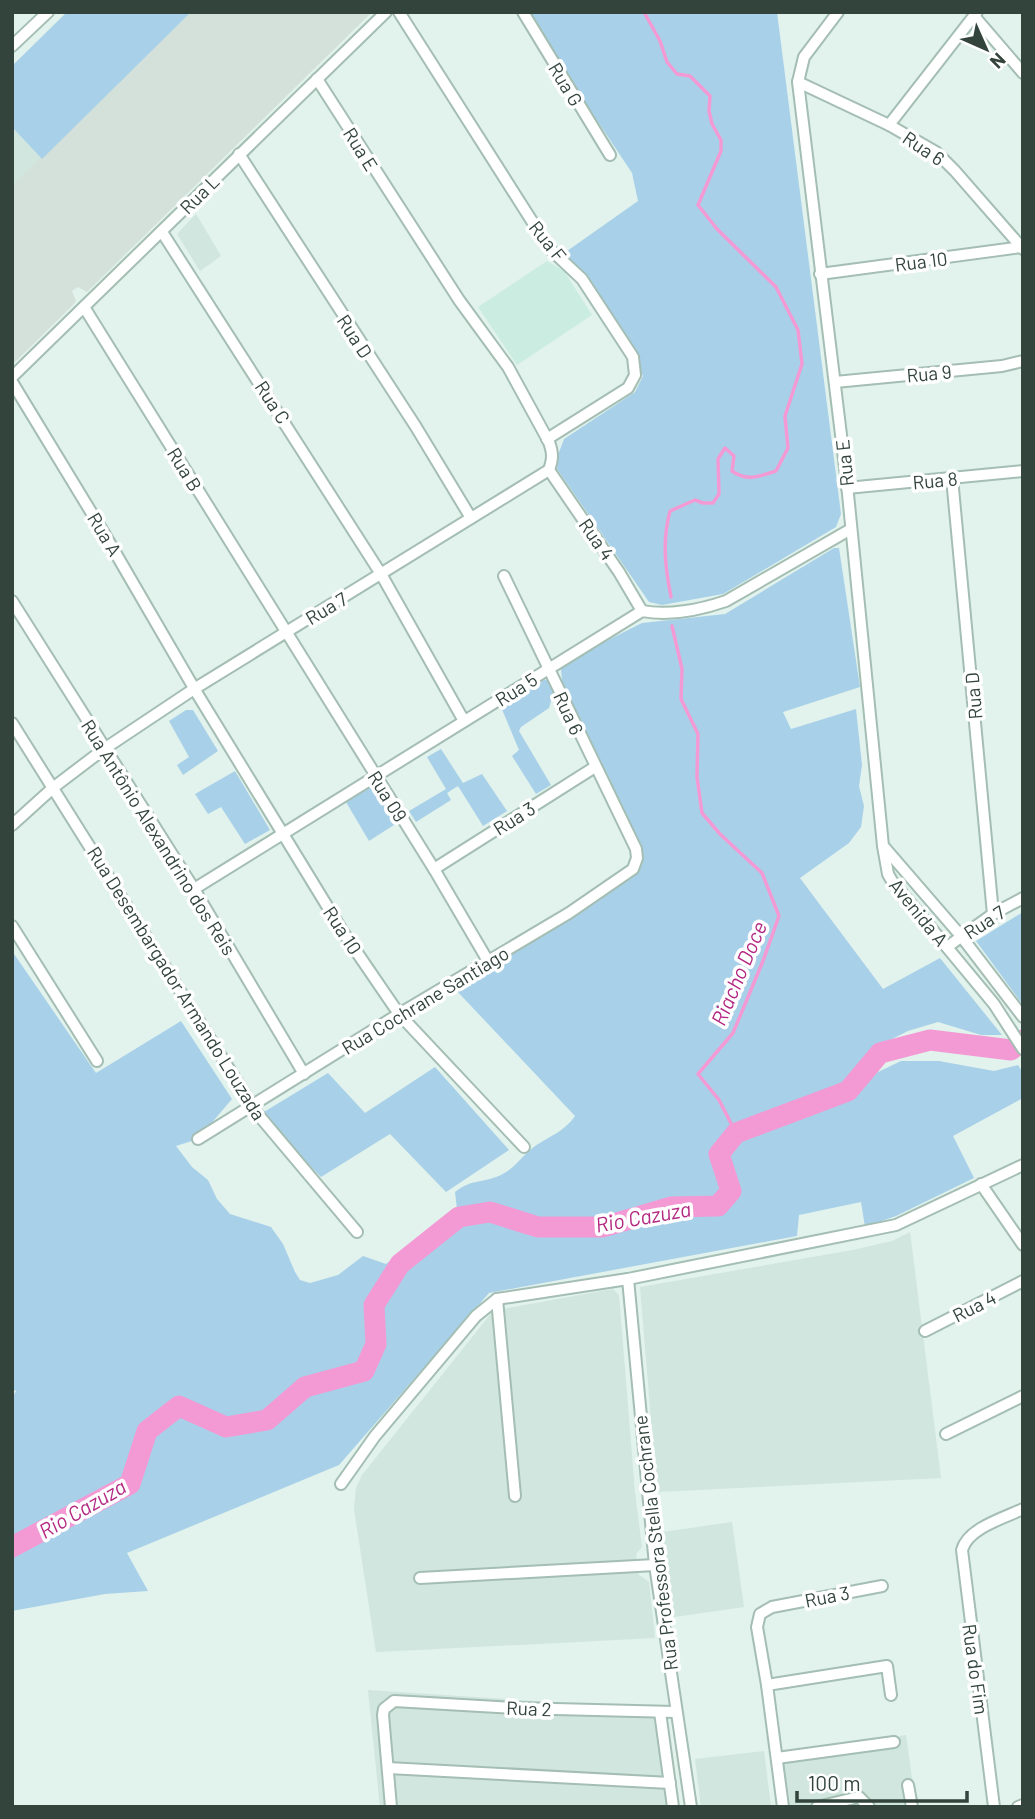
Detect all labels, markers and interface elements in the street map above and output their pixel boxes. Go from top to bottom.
north arrow [951,14,1021,84]
text: N [986,49,1011,74]
street label: Rua G [544,58,588,110]
street label: Rua E [339,123,383,175]
street label: Rua 6 [899,126,949,170]
street label: Rua L [175,169,224,218]
street label: Rua F [525,216,572,266]
street label: Rua 10 [893,246,949,276]
street label: Rua D [333,310,377,362]
street label: Rua 9 [905,360,953,386]
street label: Rua C [251,376,295,428]
street label: Rua E [830,439,858,487]
street label: Rua B [163,443,207,495]
street label: Rua 8 [911,467,959,493]
street label: Rua A [83,508,127,560]
street label: Rua 4 [574,514,620,564]
street label: Rua 7 [301,587,351,629]
street label: Rua 5 [491,667,541,711]
street label: Rua D [959,672,987,720]
street label: Rua 6 [549,688,589,738]
street label: Rua Antônio Alexandrino dos Reis [77,715,241,959]
street label: Rua 09 [363,766,413,826]
street label: Rua 3 [489,796,539,840]
street label: Rua Desembargador Armando Louzada [83,842,271,1124]
street label: Avenida A [885,874,953,950]
street label: Rua 7 [959,900,1009,944]
street label: Rua 10 [319,902,367,958]
water label: Riacho Doce [705,917,771,1029]
street label: Rua Cochrane Santiago [337,941,513,1059]
water label: Rio Cazuza [593,1195,693,1237]
street label: Rua 4 [948,1285,1000,1327]
street label: Rua Professora Stella Cochrane [628,1414,682,1672]
water label: Rio Cazuza [34,1473,130,1543]
street label: Rua 3 [803,1580,851,1612]
street label: Rua do Fim [958,1622,994,1716]
street label: Rua 2 [506,1696,552,1720]
scale bar [797,1759,967,1803]
text: 100 m [808,1770,861,1795]

